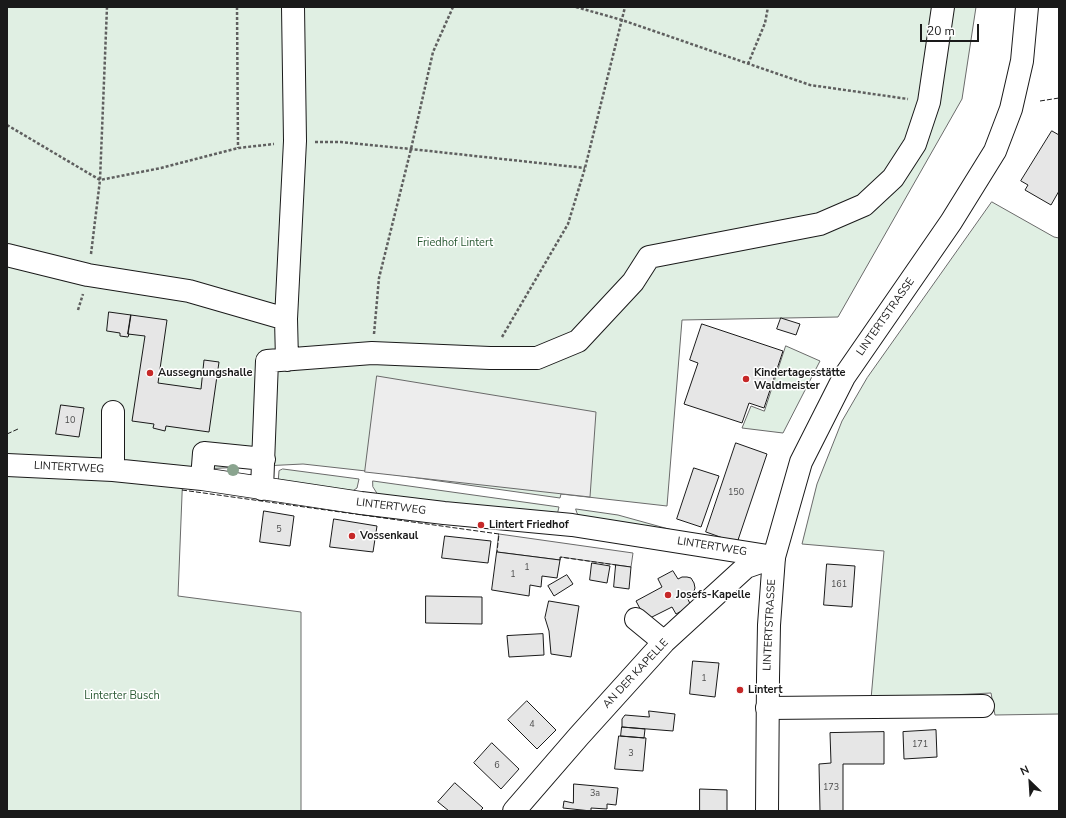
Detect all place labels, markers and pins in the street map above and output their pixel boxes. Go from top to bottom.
place label: Aussegnungshalle [158,366,253,380]
place label: Kindertagesstätte Waldmeister [754,366,846,392]
marker: Aussegnungshalle [145,368,155,378]
marker: Kindertagesstätte Waldmeister [741,374,751,384]
place label: Lintert Friedhof [489,518,569,532]
marker: Lintert Friedhof [476,520,486,530]
place label: Vossenkaul [360,529,418,543]
marker: Vossenkaul [347,531,357,541]
place label: Josefs-Kapelle [676,588,750,602]
marker: Josefs-Kapelle [663,590,673,600]
place label: Lintert [748,683,782,697]
marker: Lintert [735,685,745,695]

